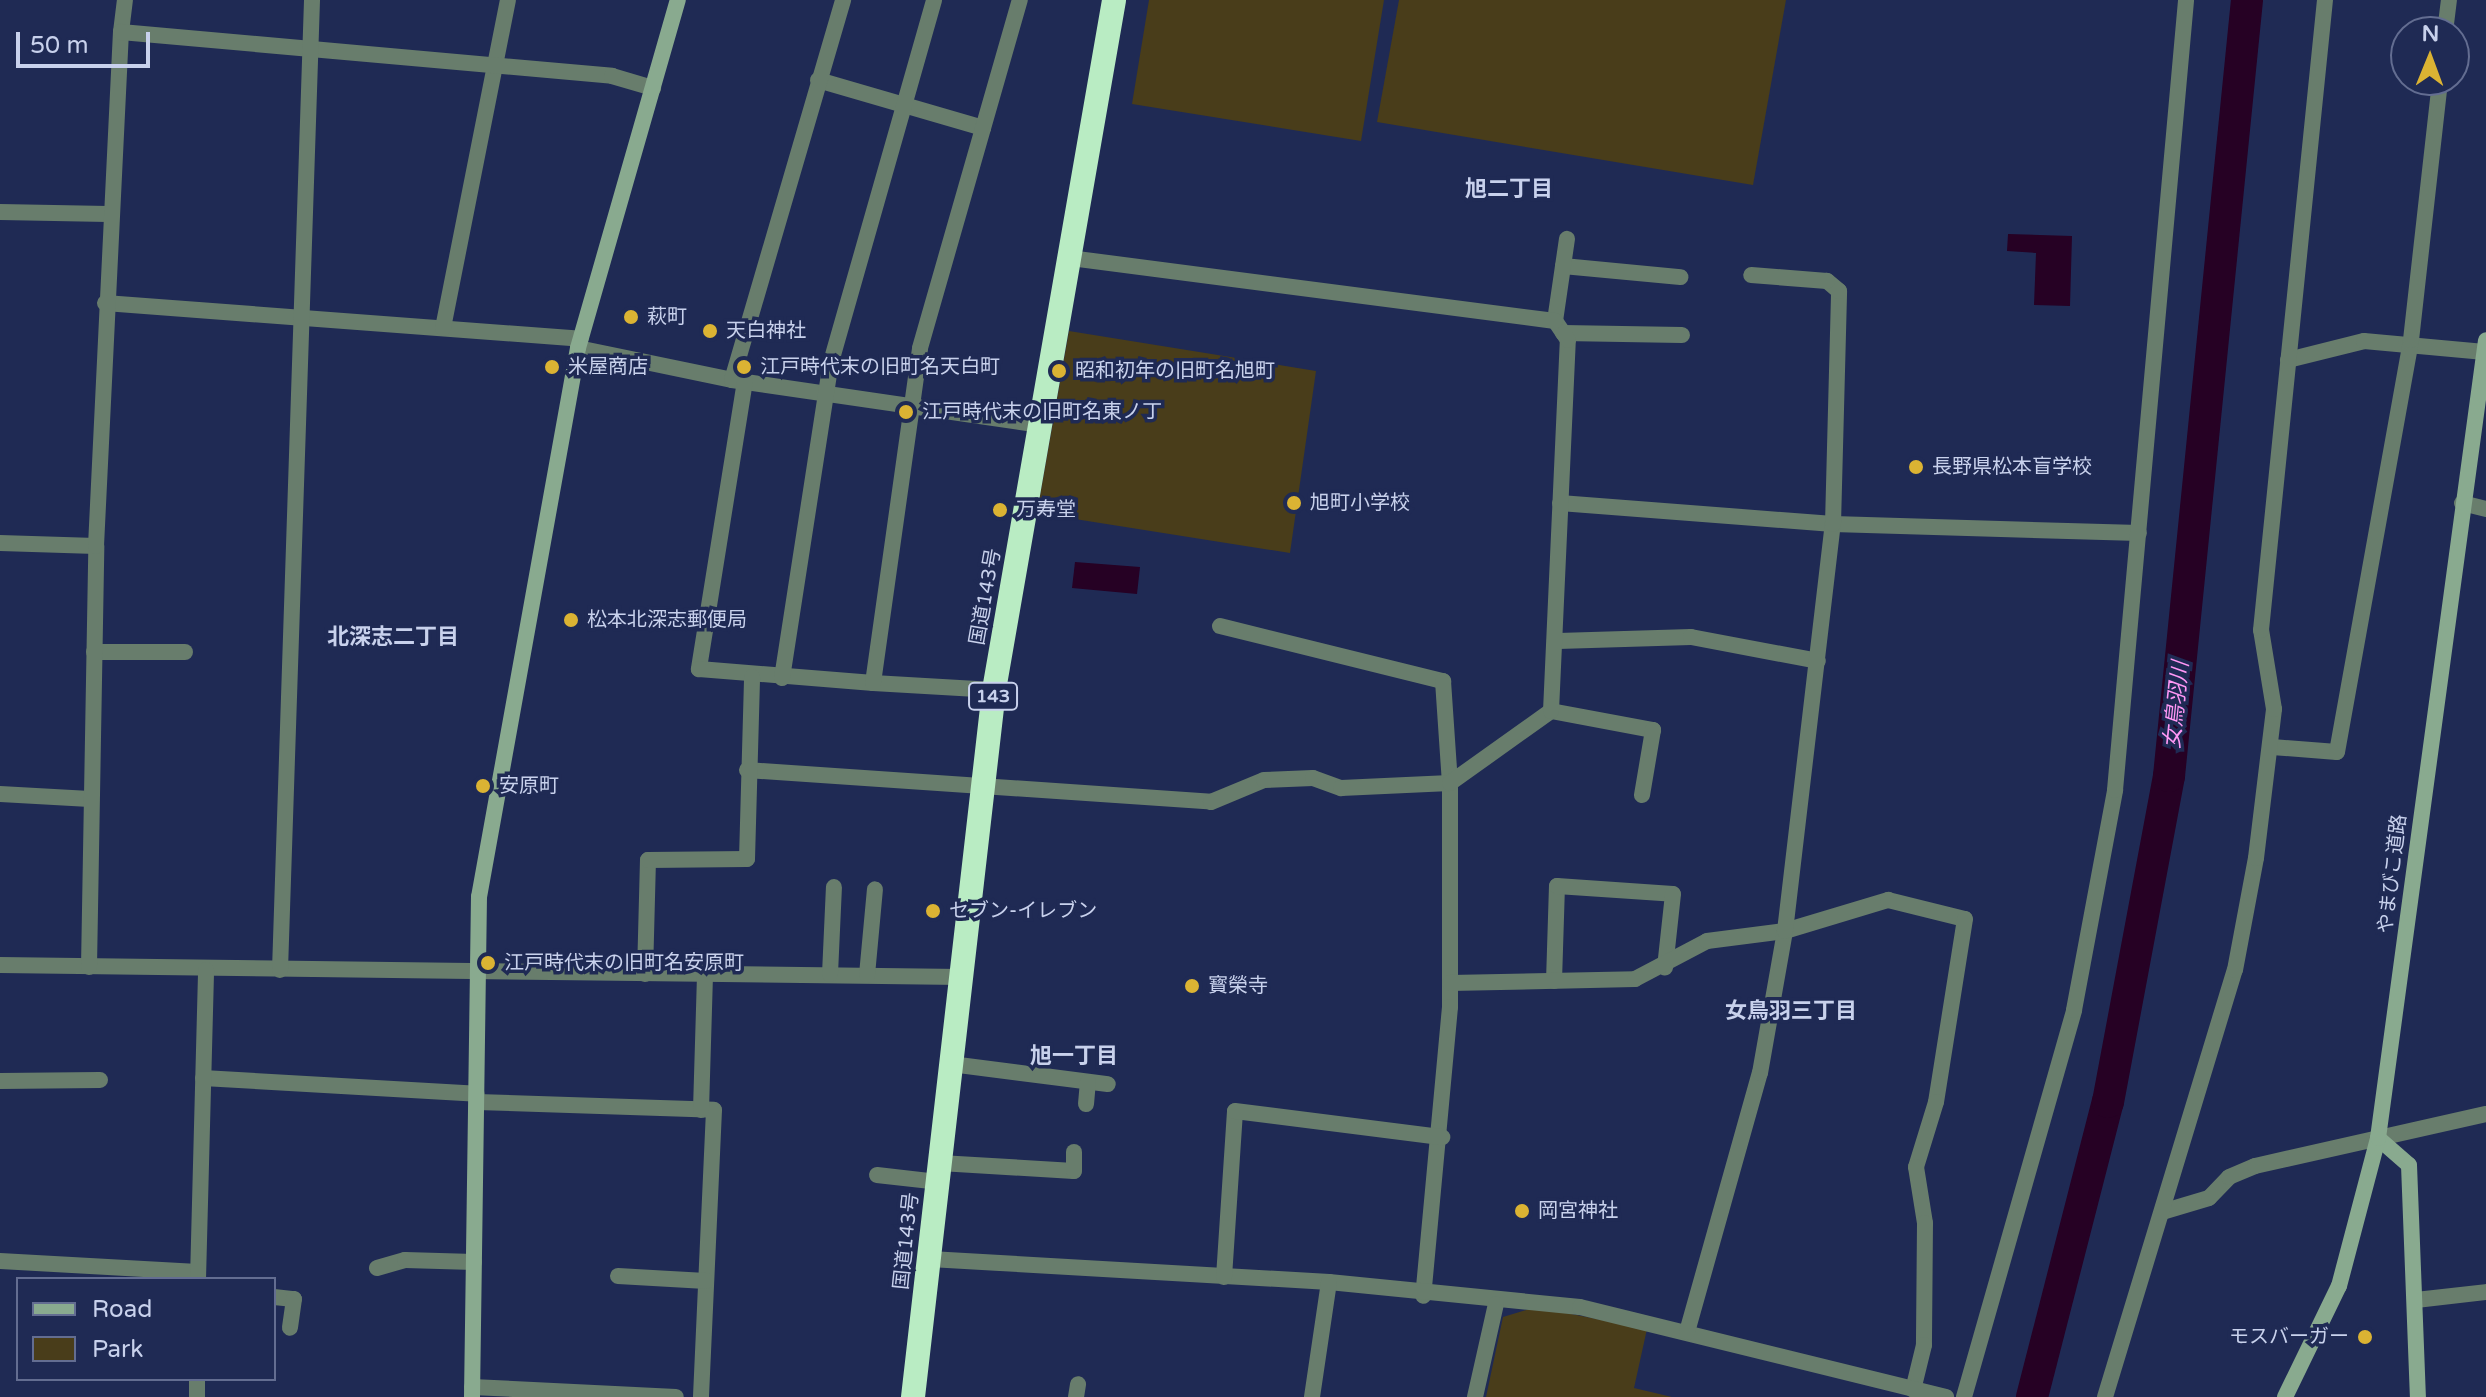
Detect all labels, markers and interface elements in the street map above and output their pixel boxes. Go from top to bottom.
scale bar [20,16,154,66]
north arrow [2390,16,2470,96]
text: N [2421,21,2439,47]
text: 50 m [30,31,88,60]
district label: 旭二丁目 [1465,177,1553,203]
place label: 萩町 [647,305,687,329]
marker: 萩町 [622,308,640,326]
place label: 天白神社 [726,319,806,343]
marker: 天白神社 [701,322,719,340]
place label: 米屋商店 [568,355,648,379]
place label: 江戸時代末の旧町名天白町 [760,355,1000,379]
marker: 米屋商店 [543,358,561,376]
marker: 江戸時代末の旧町名天白町 [735,358,753,376]
place label: 昭和初年の旧町名旭町 [1075,359,1275,383]
marker: 昭和初年の旧町名旭町 [1050,362,1068,380]
place label: 江戸時代末の旧町名東ノ丁 [922,400,1162,424]
marker: 江戸時代末の旧町名東ノ丁 [897,403,915,421]
place label: 長野県松本盲学校 [1932,455,2092,479]
marker: 長野県松本盲学校 [1907,458,1925,476]
place label: 旭町小学校 [1310,491,1410,515]
marker: 旭町小学校 [1285,494,1303,512]
place label: 万寿堂 [1016,498,1076,522]
marker: 万寿堂 [991,501,1009,519]
street label: 国道143号 [966,547,1006,647]
place label: 松本北深志郵便局 [587,608,747,632]
marker: 松本北深志郵便局 [562,611,580,629]
district label: 北深志二丁目 [327,625,459,651]
water label: 女鳥羽川 [2159,660,2195,750]
road number: 143 [967,682,1019,710]
place label: 安原町 [499,774,559,798]
marker: 安原町 [474,777,492,795]
street label: やまびこ道路 [2374,813,2412,935]
place label: セブン-イレブン [949,899,1097,923]
marker: セブン-イレブン [924,902,942,920]
place label: 江戸時代末の旧町名安原町 [504,951,744,975]
marker: 江戸時代末の旧町名安原町 [479,954,497,972]
place label: 寳榮寺 [1208,974,1268,998]
marker: 寳榮寺 [1183,977,1201,995]
district label: 女鳥羽三丁目 [1725,999,1857,1025]
district label: 旭一丁目 [1030,1044,1118,1070]
street label: 国道143号 [890,1191,924,1291]
place label: 岡宮神社 [1538,1199,1618,1223]
marker: 岡宮神社 [1513,1202,1531,1220]
legend [16,1277,276,1381]
text: Road [92,1295,152,1324]
place label: モスバーガー [2229,1325,2349,1349]
marker: モスバーガー [2356,1328,2374,1346]
text: Park [92,1335,143,1364]

